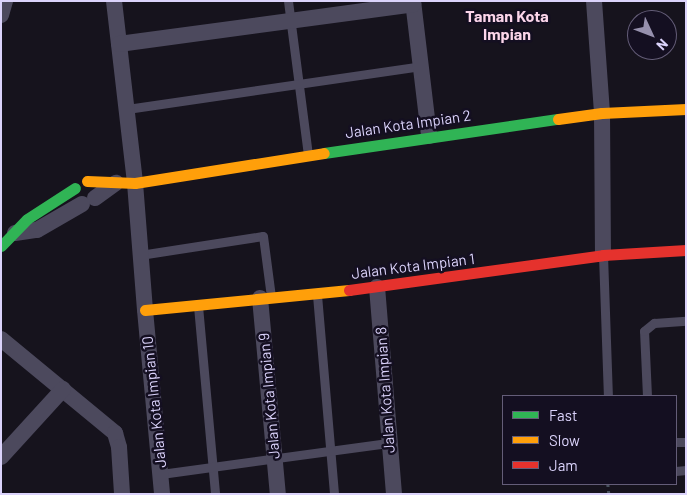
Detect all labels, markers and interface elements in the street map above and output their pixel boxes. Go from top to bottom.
district label: Taman Kota Impian [465,6,549,44]
north arrow [627,10,677,60]
text: N [653,36,672,54]
street label: Jalan Kota Impian 2 [344,106,472,142]
street label: Jalan Kota Impian 1 [350,250,476,282]
street label: Jalan Kota Impian 8 [372,326,398,454]
street label: Jalan Kota Impian 9 [255,332,283,460]
street label: Jalan Kota Impian 10 [138,335,170,469]
legend [502,395,677,485]
text: Fast [549,406,577,424]
text: Slow [549,431,580,449]
text: Jam [549,456,578,474]

